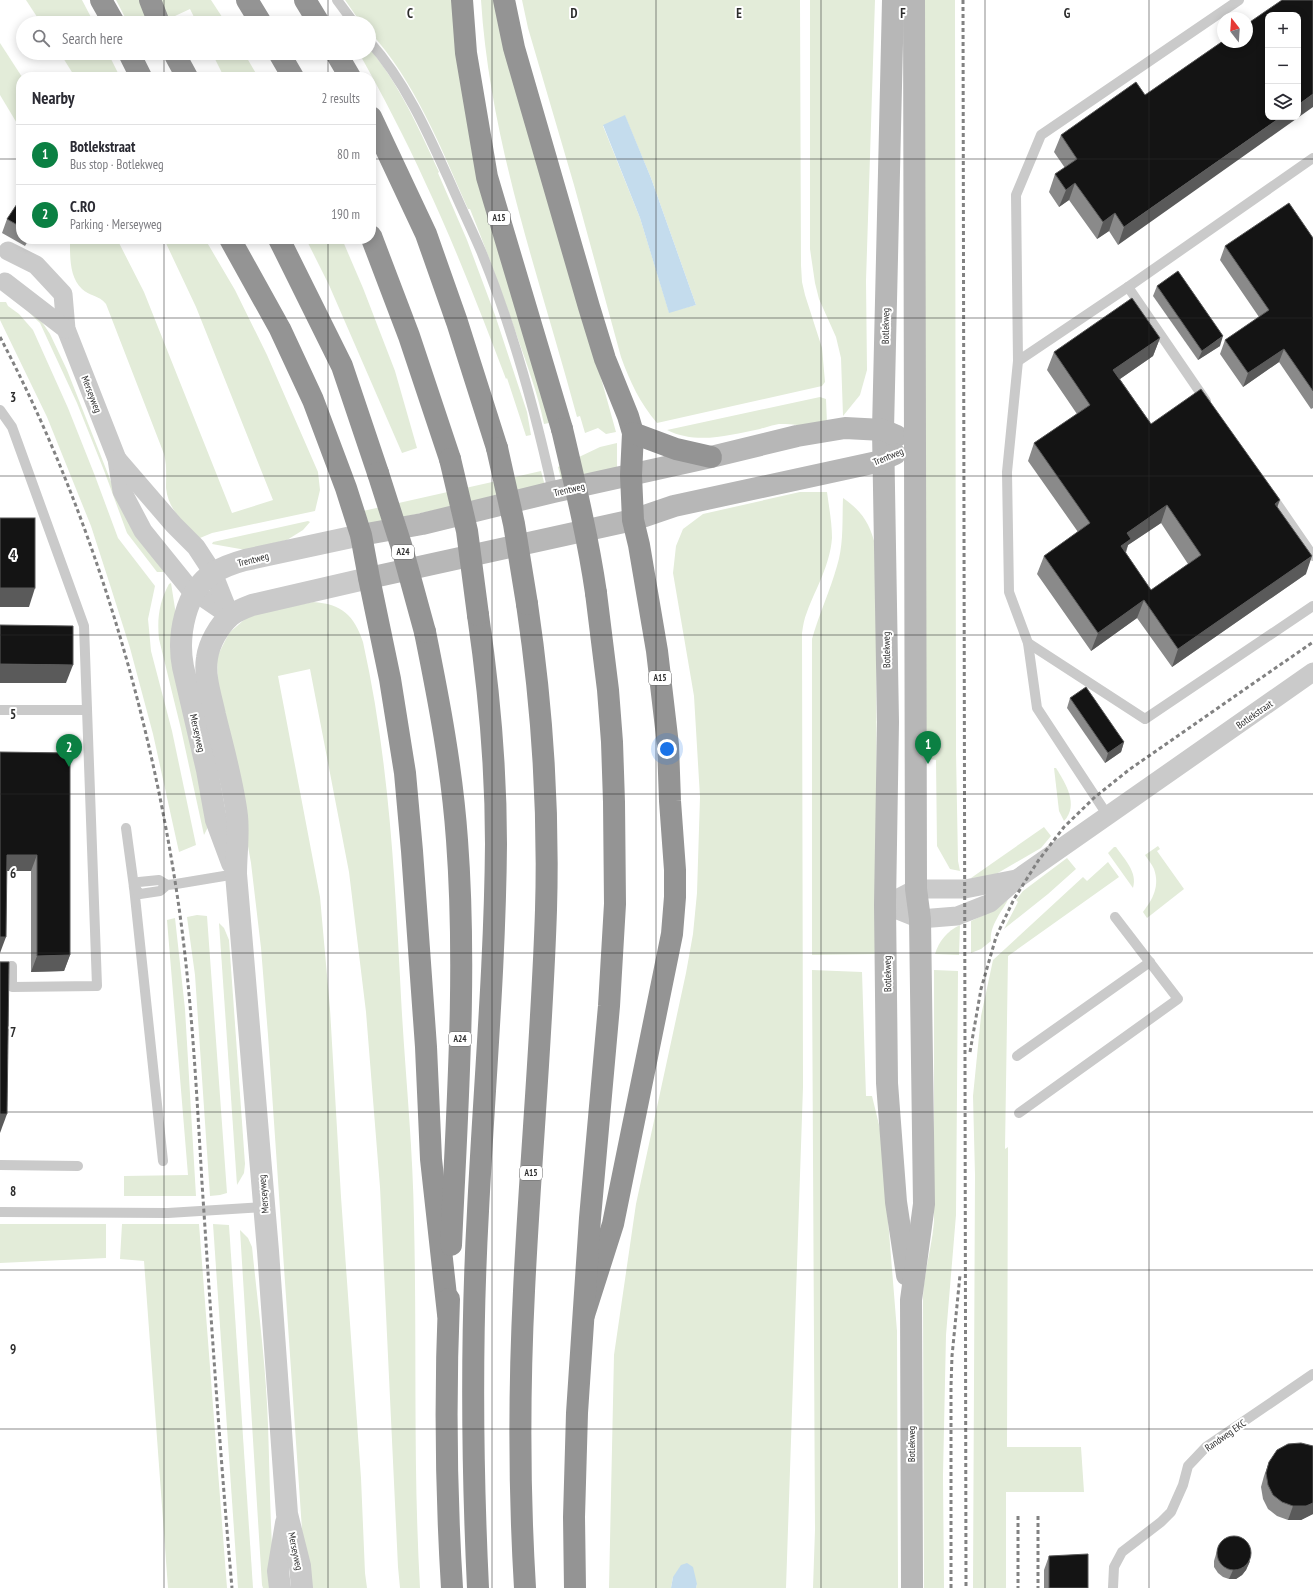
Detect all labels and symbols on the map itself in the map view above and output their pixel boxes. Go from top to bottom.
text: C [407,5,413,22]
text: D [571,5,578,22]
text: E [736,5,742,22]
text: F [900,5,906,22]
text: G [1064,5,1071,22]
north arrow [1217,12,1253,48]
road number: A15 [488,211,510,225]
street label: Botlekweg [879,308,892,344]
street label: Merseyweg [79,374,105,415]
text: 3 [10,389,16,406]
street label: Trentweg [871,444,905,468]
street label: Trentweg [552,480,586,499]
road number: A24 [392,545,414,559]
text: 4 [10,547,17,564]
street label: Trentweg [236,549,270,570]
street label: Botlekweg [880,632,893,668]
road number: A15 [649,671,671,685]
street label: Botlekstraat [1233,697,1275,732]
text: 5 [10,706,16,723]
street label: Merseyweg [187,713,208,753]
pin: 1 [915,731,941,764]
pin: 2 [56,734,82,767]
your location [657,739,677,759]
text: 6 [10,865,16,882]
street label: Botlekweg [881,956,894,992]
text: 7 [10,1024,16,1041]
road number: A24 [449,1032,471,1046]
road number: A15 [520,1166,542,1180]
street label: Merseyweg [255,1174,272,1214]
text: 8 [10,1183,16,1200]
text: 9 [10,1341,16,1358]
street label: Randweg EKC [1202,1416,1249,1454]
street label: Botlekweg [905,1426,918,1462]
street label: Merseyweg [285,1531,306,1571]

